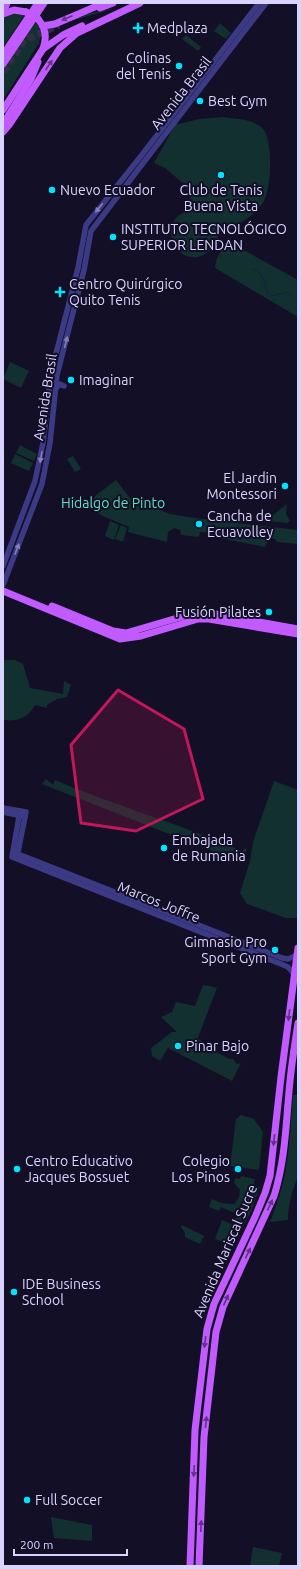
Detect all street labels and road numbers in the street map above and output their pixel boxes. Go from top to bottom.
street label: Avenida Brasil [148,53,215,133]
street label: Avenida Brasil [30,352,60,442]
street label: Marcos Joffre [115,878,203,926]
street label: Avenida Mariscal Sucre [190,1182,260,1320]

